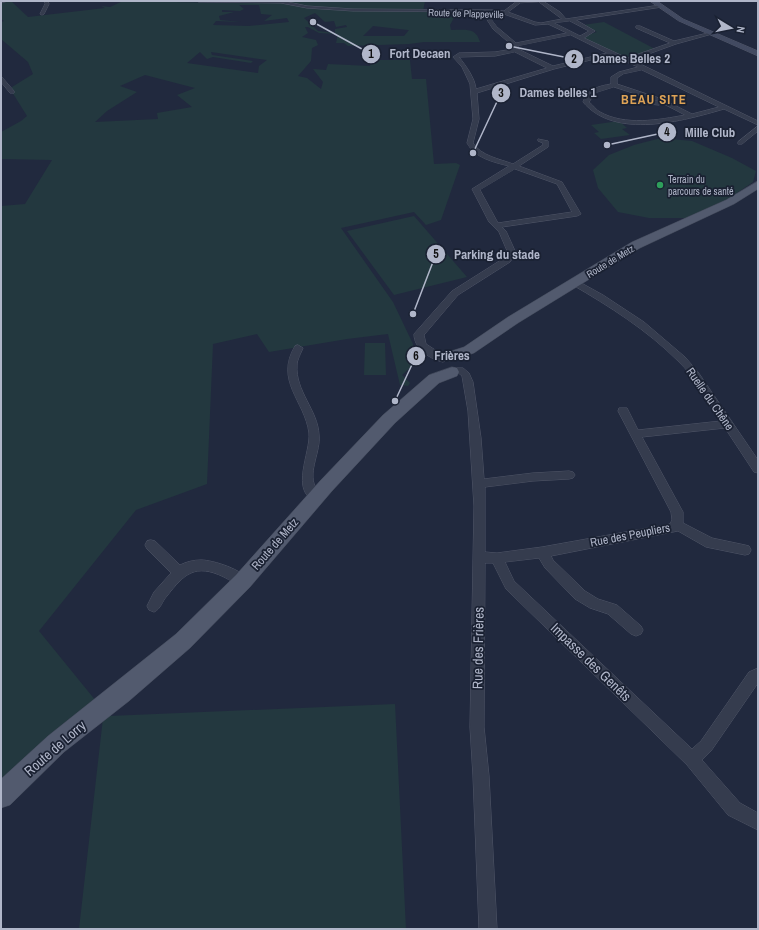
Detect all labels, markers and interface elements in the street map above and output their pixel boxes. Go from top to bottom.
street label: Route de Plappeville [428,6,504,21]
north arrow [711,8,751,48]
text: N [733,25,748,34]
callout: Fort Decaen [361,41,458,66]
text: Fort Decaen [389,45,451,62]
text: 1 [368,46,374,62]
callout: Dames Belles 2 [564,46,678,71]
text: Dames Belles 2 [592,50,670,67]
text: 2 [571,51,577,67]
callout: Dames belles 1 [491,80,604,105]
text: Dames belles 1 [519,84,597,101]
text: 3 [498,85,504,101]
district label: BEAU SITE [621,91,687,108]
callout: Mille Club [657,120,744,145]
text: 4 [664,124,670,140]
text: Mille Club [685,124,735,141]
place label: Terrain du parcours de santé [668,173,734,198]
marker: Terrain du parcours de santé [655,180,665,190]
callout: Parking du stade [426,242,548,267]
street label: Route de Metz [584,242,636,281]
text: 5 [433,246,439,262]
text: Parking du stade [454,246,540,263]
callout: Frières [406,343,478,368]
text: Frières [434,347,470,364]
text: 6 [413,348,419,364]
street label: Ruelle du Chêne [682,364,738,434]
street label: Route de Metz [248,515,302,573]
street label: Rue des Peupliers [589,519,671,551]
street label: Rue des Frières [468,606,488,689]
street label: Impasse des Genêts [547,619,635,705]
street label: Route de Lorry [20,716,90,780]

